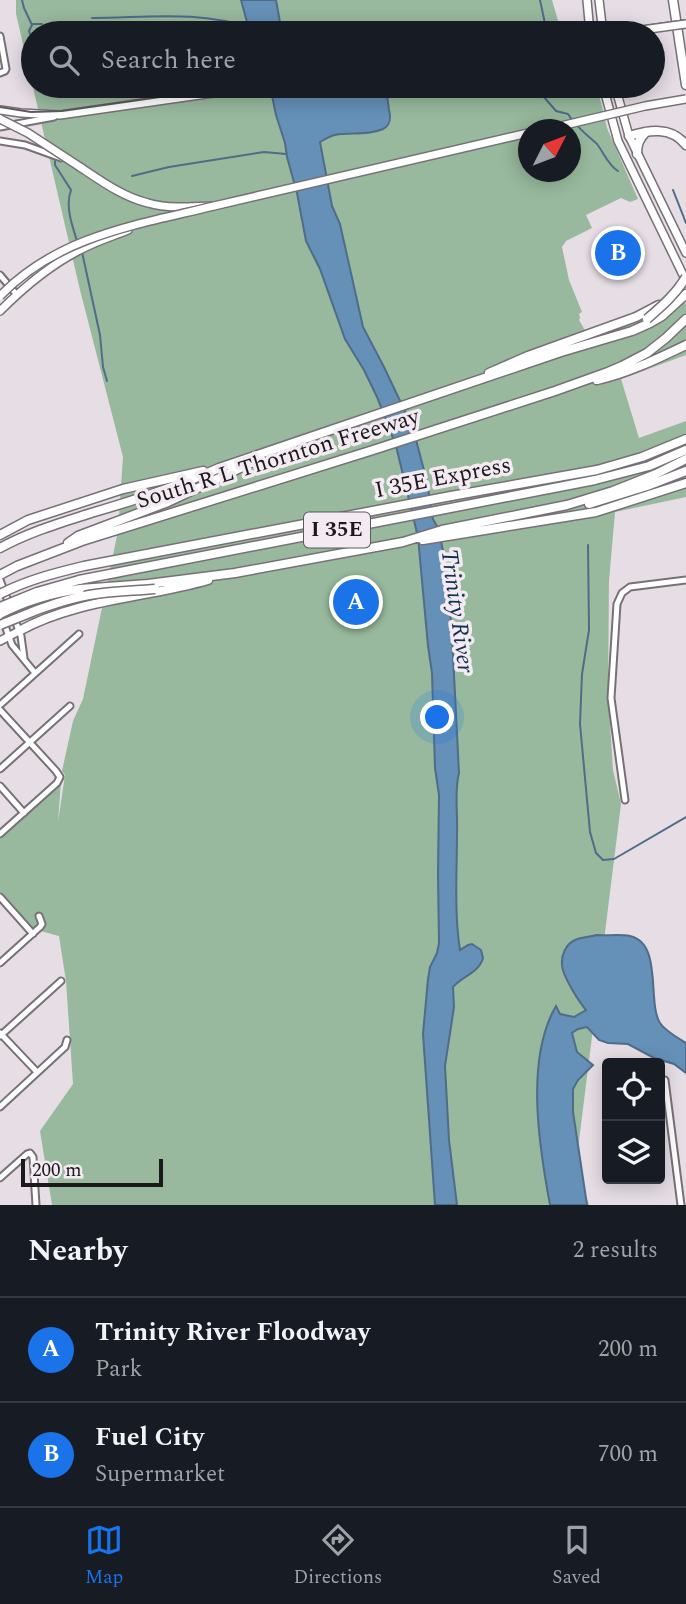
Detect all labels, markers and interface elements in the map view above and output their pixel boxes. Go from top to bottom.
search box [21,21,665,98]
text: Search here [101,40,236,80]
icon: search [45,41,83,79]
north arrow [518,119,581,182]
pin: B [595,227,641,279]
street label: South R L Thornton Freeway [132,399,425,519]
street label: I 35E Express [372,448,514,508]
road number: I 35E [304,512,370,548]
water label: Trinity River [430,547,484,676]
pin: A [333,576,379,628]
your location [420,700,454,734]
map controls [602,1058,665,1184]
button: locate [602,1058,665,1121]
button: layers [602,1121,665,1184]
scale bar [21,1156,163,1188]
text: 200 m [32,1156,82,1185]
text: Nearby [28,1228,127,1274]
text: 2 results [573,1233,658,1268]
text: Trinity River Floodway [95,1312,370,1352]
text: A [42,1332,60,1367]
text: 200 m [598,1332,658,1367]
text: Park [95,1352,142,1387]
text: Fuel City [95,1417,204,1457]
text: B [43,1437,59,1472]
text: 700 m [598,1437,658,1472]
text: Supermarket [95,1457,225,1492]
tab: Map [85,1521,123,1592]
tab: Directions [293,1521,382,1592]
tab: Saved [552,1521,601,1592]

